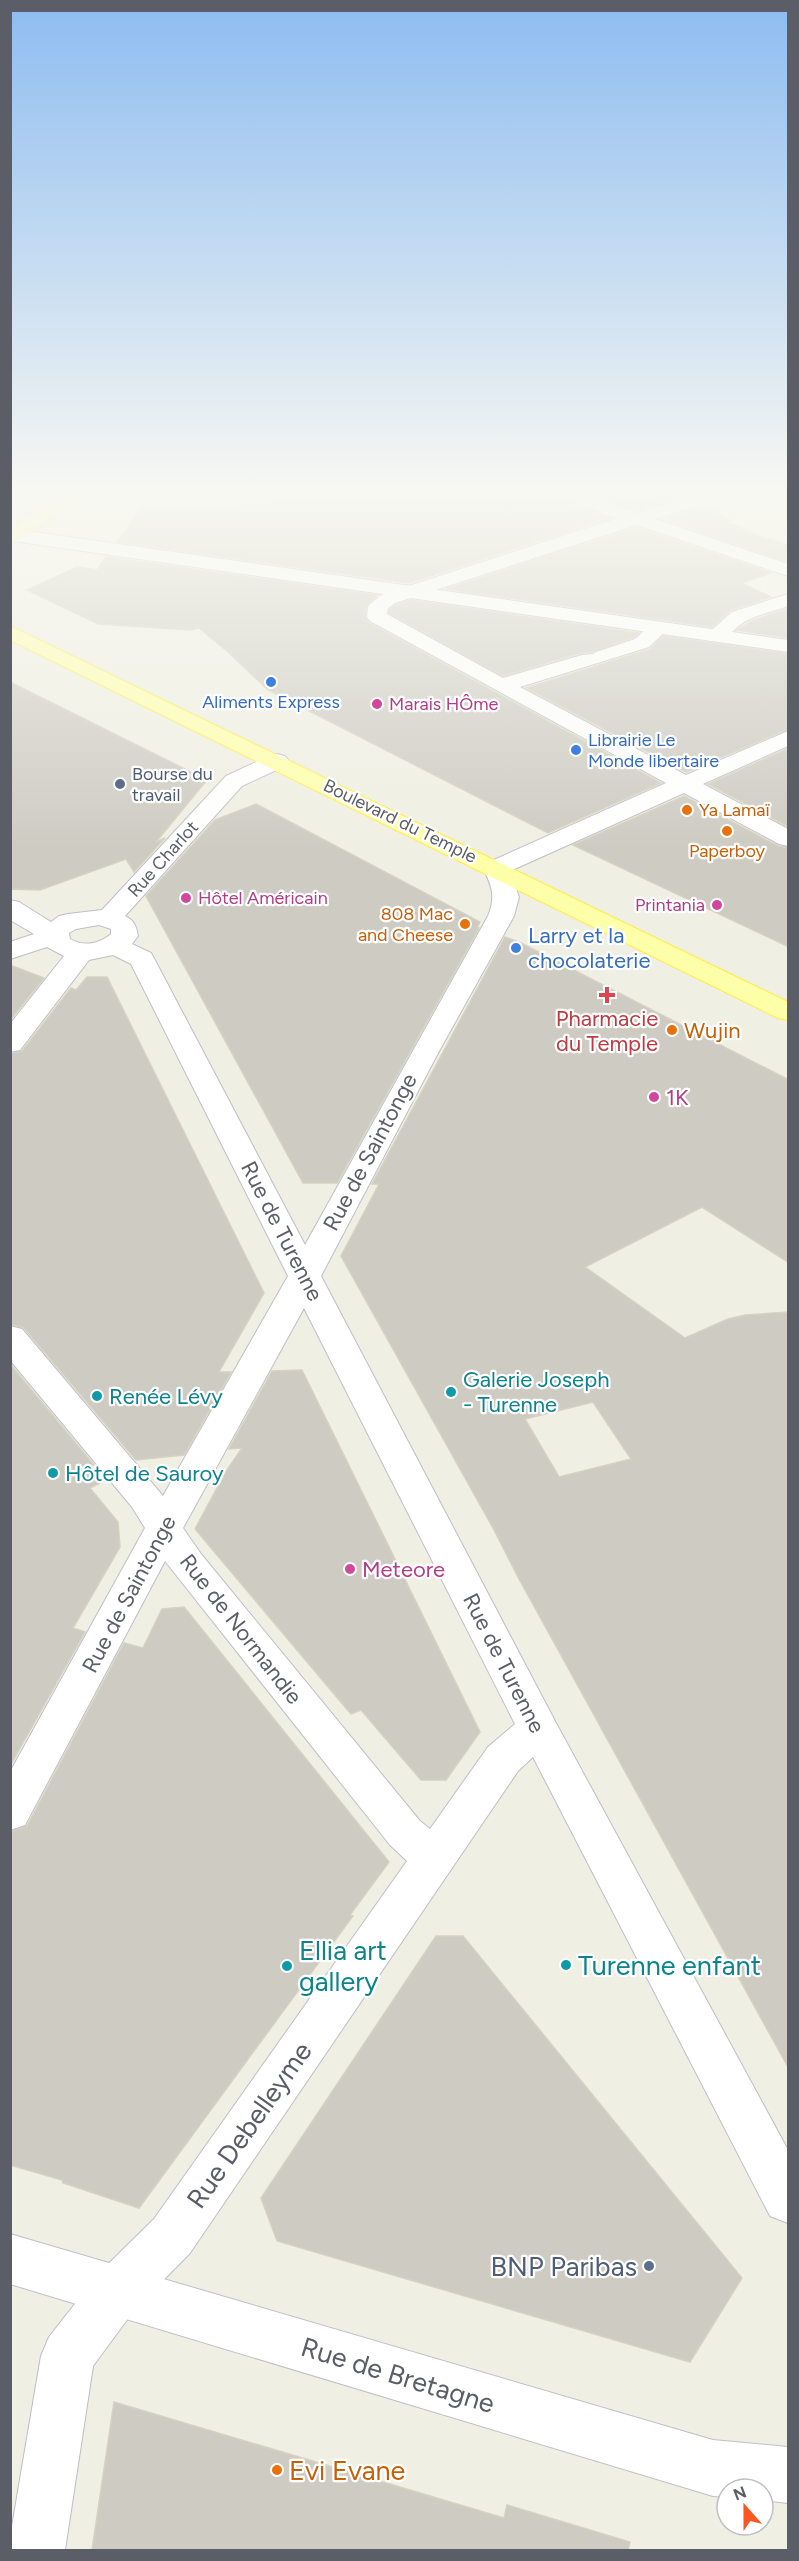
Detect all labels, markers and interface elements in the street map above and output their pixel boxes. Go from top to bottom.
marker: Aliments Express [264,675,278,689]
place label: Aliments Express [202,691,340,713]
place label: Marais HÔme [389,693,498,715]
marker: Marais HÔme [370,697,384,711]
place label: Librairie Le Monde libertaire [588,729,719,772]
marker: Librairie Le Monde libertaire [569,743,583,757]
place label: Bourse du travail [132,763,213,806]
street label: Boulevard du Temple [320,774,480,868]
marker: Bourse du travail [113,777,127,791]
place label: Ya Lamaï [699,799,770,821]
marker: Ya Lamaï [680,803,694,817]
street label: Rue Charlot [123,816,203,902]
marker: Paperboy [720,824,734,838]
place label: Paperboy [689,840,766,862]
place label: Hôtel Américain [198,887,328,909]
marker: Hôtel Américain [179,891,193,905]
place label: Printania [635,894,705,916]
marker: Printania [710,898,724,912]
place label: 808 Mac and Cheese [358,903,453,946]
marker: 808 Mac and Cheese [458,917,472,931]
place label: Larry et la chocolaterie [528,922,651,974]
marker: Larry et la chocolaterie [509,941,523,955]
marker: Pharmacie du Temple [600,988,614,1002]
place label: Pharmacie du Temple [556,1005,658,1057]
place label: Wujin [684,1017,741,1044]
marker: Wujin [665,1023,679,1037]
street label: Rue de Saintonge [317,1069,423,1235]
place label: 1K [666,1084,689,1111]
marker: 1K [647,1090,661,1104]
street label: Rue de Turenne [235,1157,329,1305]
place label: Galerie Joseph - Turenne [463,1366,609,1418]
place label: Renée Lévy [109,1383,223,1410]
marker: Galerie Joseph - Turenne [444,1385,458,1399]
marker: Renée Lévy [90,1389,104,1403]
place label: Hôtel de Sauroy [65,1460,224,1487]
marker: Hôtel de Sauroy [46,1466,60,1480]
street label: Rue de Saintonge [76,1511,182,1677]
street label: Rue de Normandie [174,1548,308,1710]
place label: Meteore [362,1556,445,1583]
marker: Meteore [343,1562,357,1576]
street label: Rue de Turenne [457,1589,551,1737]
place label: Ellia art gallery [299,1934,387,1998]
place label: Turenne enfant [578,1949,761,1982]
marker: Turenne enfant [559,1958,573,1972]
marker: Ellia art gallery [280,1959,294,1973]
street label: Rue Debelleyme [179,2035,319,2215]
place label: BNP Paribas [491,2250,637,2283]
marker: BNP Paribas [642,2259,656,2273]
street label: Rue de Bretagne [297,2330,499,2420]
place label: Evi Evane [289,2454,405,2487]
marker: Evi Evane [270,2463,284,2477]
north arrow [715,2477,775,2537]
text: N [731,2482,749,2505]

